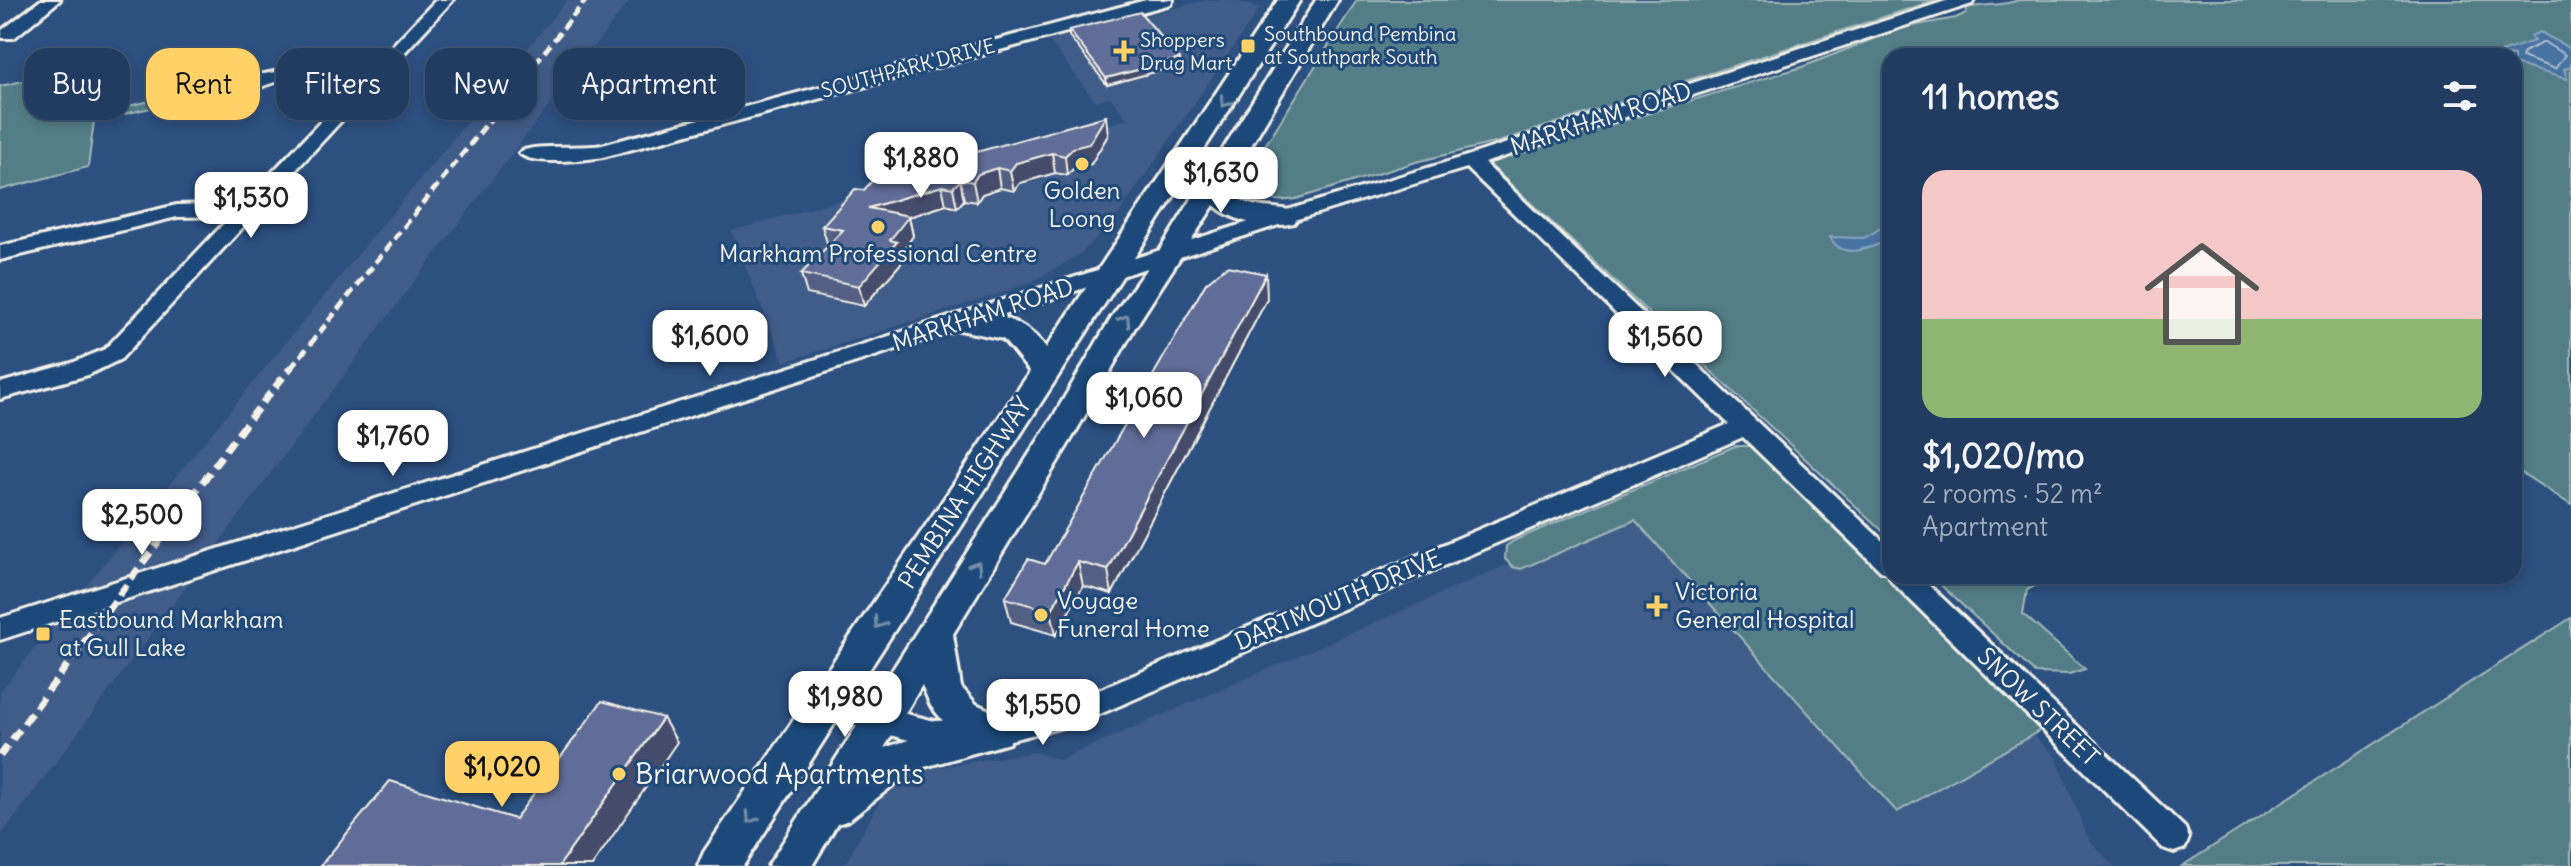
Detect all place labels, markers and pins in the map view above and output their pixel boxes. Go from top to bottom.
place label: Southbound Pembina at Southpark South [1264,21,1456,69]
place label: Shoppers Drug Mart [1140,27,1233,75]
marker: Southbound Pembina at Southpark South [1239,37,1257,55]
marker: Shoppers Drug Mart [1115,42,1133,60]
pin: $1,880 [856,132,986,200]
pin: $1,630 [1156,147,1286,215]
marker: Golden Loong [1073,155,1091,173]
pin: $1,530 [186,172,316,240]
place label: Golden Loong [1043,175,1121,233]
marker: Markham Professional Centre [869,218,887,236]
place label: Markham Professional Centre [719,238,1037,268]
pin: $1,600 [645,310,775,378]
pin: $1,560 [1600,311,1730,379]
pin: $1,060 [1079,372,1209,440]
pin: $1,760 [328,410,458,478]
pin: $2,500 [77,489,207,557]
place label: Victoria General Hospital [1675,576,1854,634]
place label: Voyage Funeral Home [1057,585,1210,643]
marker: Victoria General Hospital [1646,595,1668,617]
place label: Eastbound Markham at Gull Lake [59,604,284,662]
marker: Voyage Funeral Home [1032,606,1050,624]
marker: Eastbound Markham at Gull Lake [34,625,52,643]
pin: $1,980 [780,671,910,739]
pin: $1,550 [978,679,1108,747]
pin: $1,020 [437,741,567,809]
place label: Briarwood Apartments [635,756,924,792]
marker: Briarwood Apartments [610,765,628,783]

